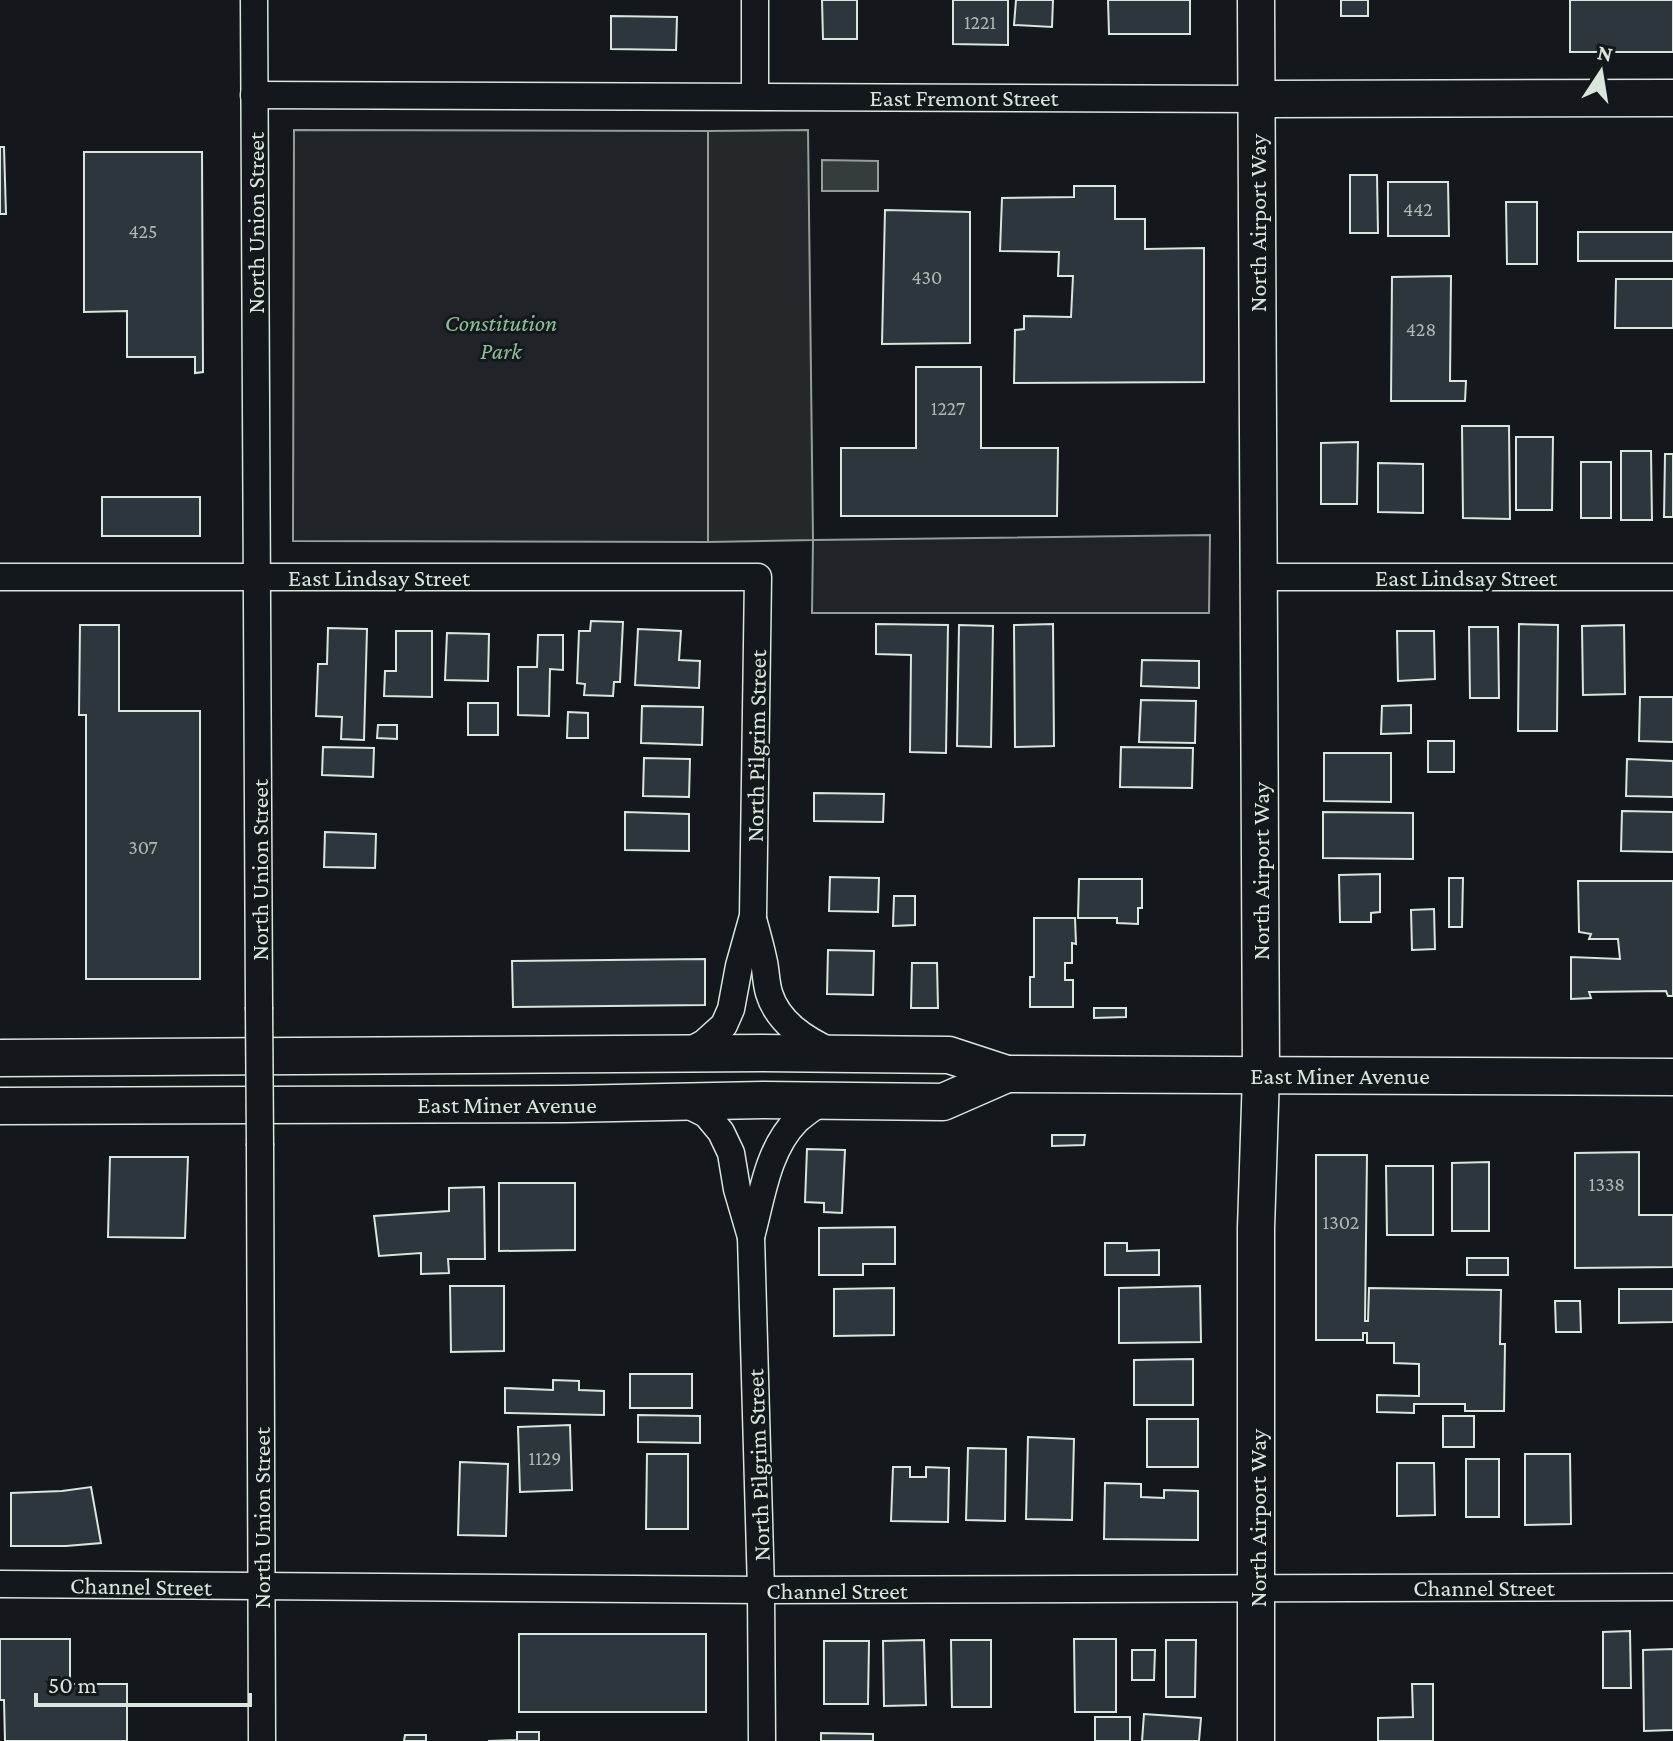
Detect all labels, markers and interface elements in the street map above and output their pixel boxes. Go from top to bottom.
house number: 1221 [964,11,996,33]
north arrow [1561,32,1641,112]
text: N [1595,39,1615,67]
street label: East Fremont Street [869,84,1060,111]
street label: North Union Street [242,131,269,314]
street label: North Airport Way [1244,133,1271,312]
house number: 442 [1403,198,1433,220]
house number: 425 [129,220,157,242]
house number: 430 [912,266,942,288]
park label: Constitution Park [445,309,557,364]
house number: 428 [1406,318,1436,340]
house number: 1227 [931,397,965,419]
street label: East Lindsay Street [288,564,471,591]
street label: East Lindsay Street [1375,564,1558,591]
street label: North Pilgrim Street [741,648,771,842]
street label: North Union Street [246,778,273,961]
street label: North Airport Way [1247,781,1274,960]
house number: 307 [128,836,158,858]
street label: East Miner Avenue [1250,1062,1430,1089]
street label: East Miner Avenue [417,1091,597,1118]
house number: 1338 [1589,1173,1625,1195]
house number: 1302 [1323,1211,1359,1233]
street label: North Pilgrim Street [741,1367,775,1562]
street label: North Union Street [248,1426,275,1609]
street label: North Airport Way [1244,1428,1271,1607]
house number: 1129 [529,1447,561,1469]
street label: Channel Street [70,1571,213,1601]
street label: Channel Street [1413,1574,1556,1601]
street label: Channel Street [766,1577,909,1604]
scale bar [36,1657,250,1707]
text: 50 m [48,1671,97,1698]

